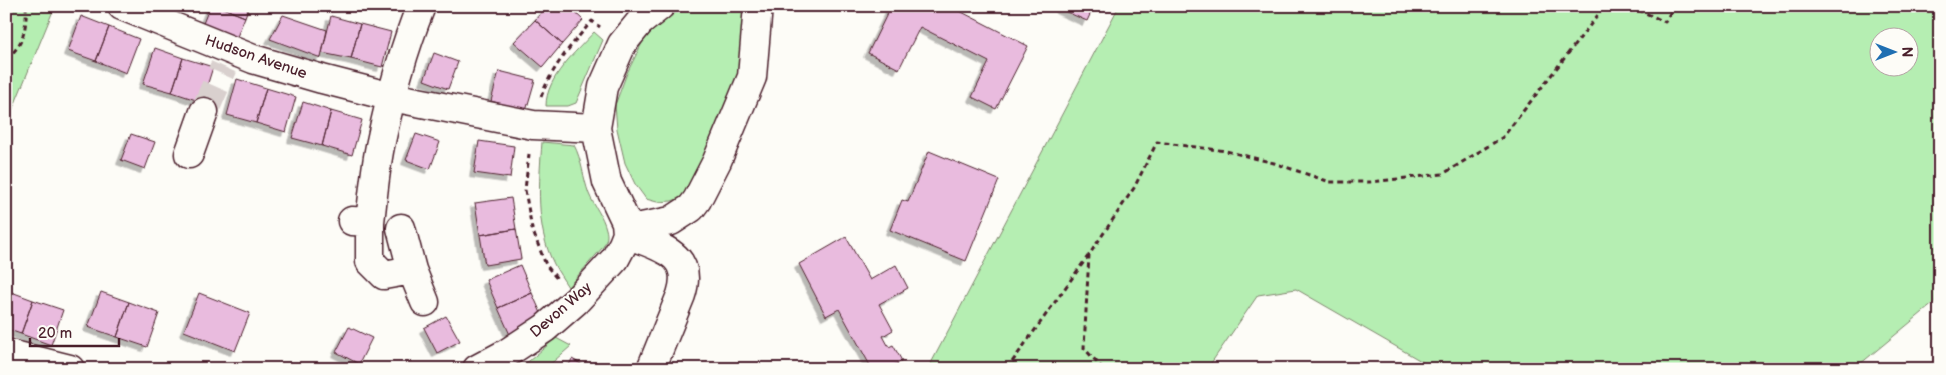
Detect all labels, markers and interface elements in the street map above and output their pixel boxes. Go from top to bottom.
north arrow [1868,28,1918,78]
street label: Hudson Avenue [202,31,310,83]
text: N [1898,47,1915,57]
street label: Devon Way [526,278,596,342]
scale bar [30,315,119,347]
text: 20 m [38,324,72,343]

